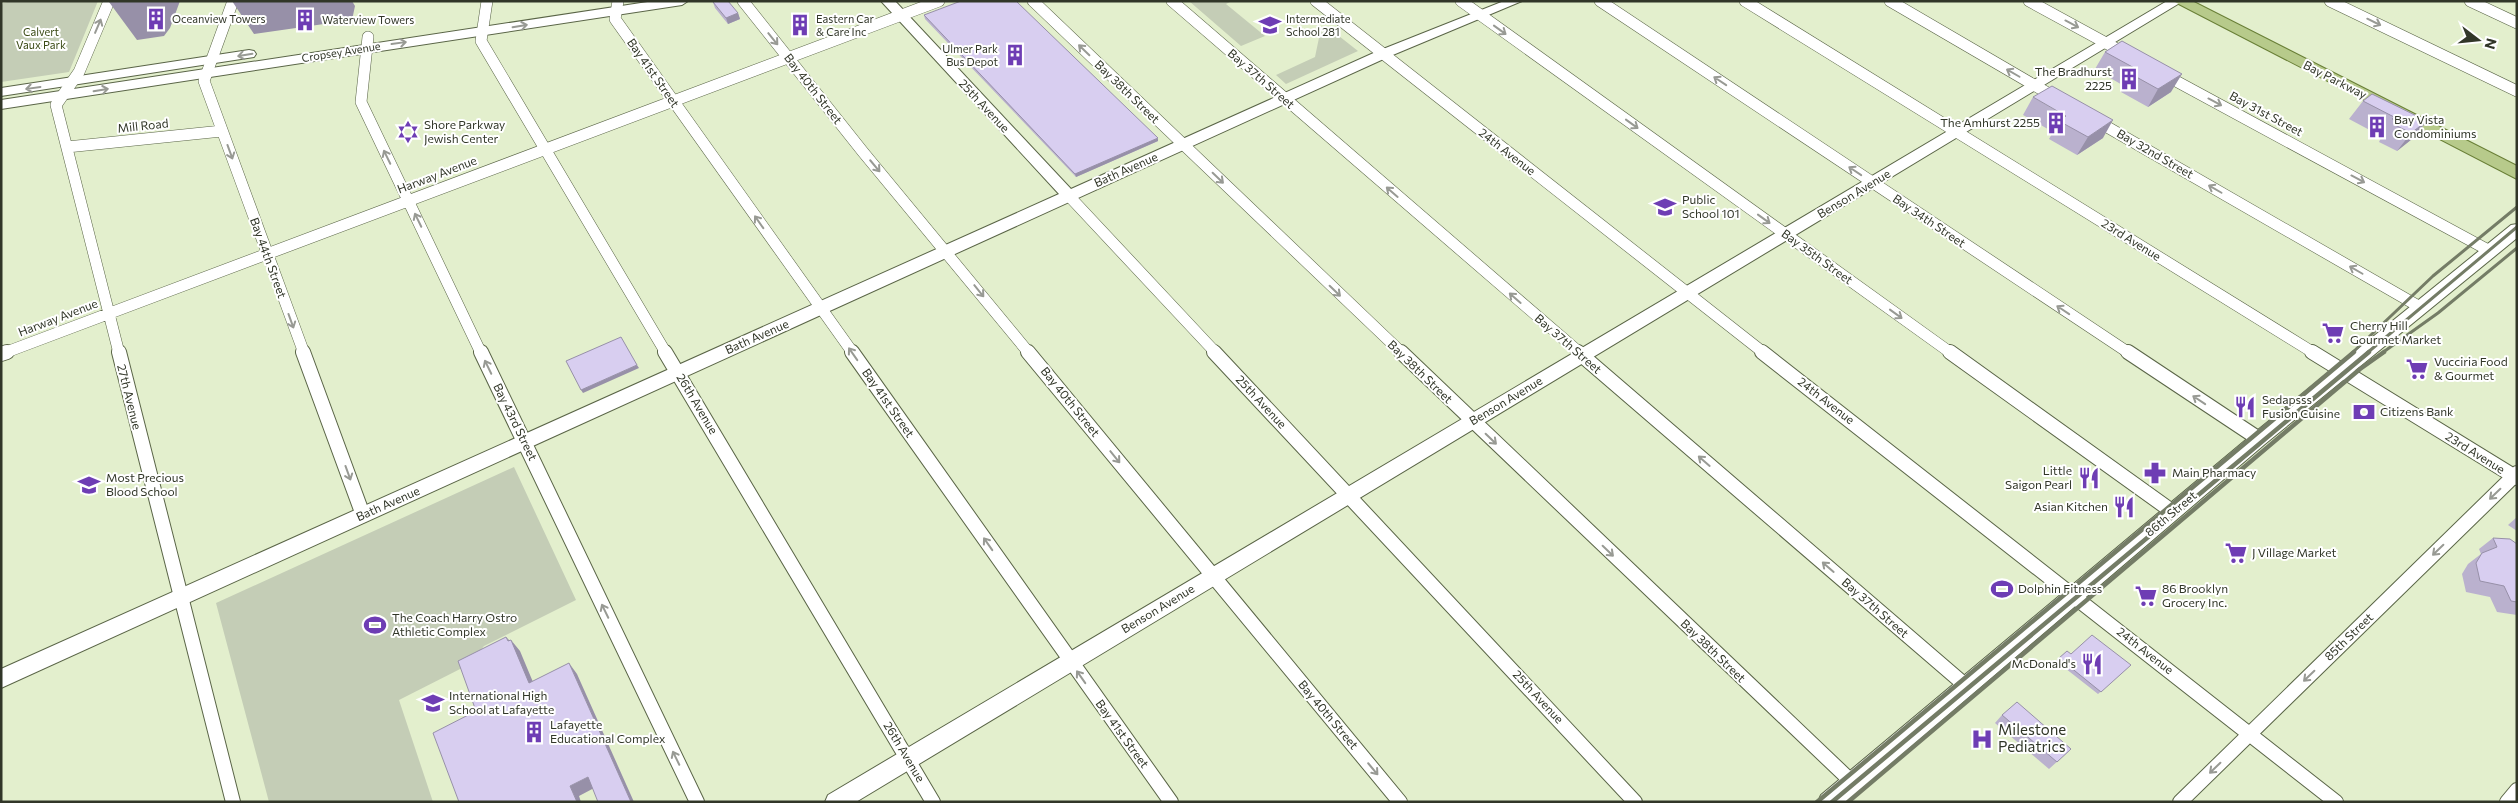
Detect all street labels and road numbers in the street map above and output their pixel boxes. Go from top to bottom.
street label: Bay 41st Street [625,35,683,110]
street label: Cropsey Avenue [300,39,382,64]
street label: Bay 37th Street [1226,46,1298,111]
street label: Bay 40th Street [782,50,846,126]
street label: Bay 38th Street [1092,57,1163,126]
street label: Bay Parkway [2301,57,2370,101]
street label: 25th Avenue [957,76,1013,135]
street label: Bay 31st Street [2227,88,2306,138]
street label: Mill Road [117,115,169,135]
street label: 24th Avenue [1477,125,1539,178]
street label: Bay 32nd Street [2115,126,2196,181]
street label: Bath Avenue [1092,149,1160,189]
street label: Harway Avenue [395,152,478,196]
street label: Benson Avenue [1814,166,1893,220]
street label: Bay 34th Street [1891,191,1969,250]
street label: Bay 44th Street [248,215,290,300]
street label: 23rd Avenue [2099,215,2164,263]
street label: Bay 35th Street [1779,226,1856,287]
street label: Harway Avenue [16,295,99,339]
street label: Bay 37th Street [1533,311,1605,376]
street label: Bath Avenue [723,316,791,356]
street label: Bay 38th Street [1385,337,1456,406]
street label: 27th Avenue [115,363,145,431]
street label: Bay 40th Street [1038,364,1103,439]
street label: Bay 41st Street [860,365,918,440]
street label: 26th Avenue [674,371,721,436]
street label: 25th Avenue [1234,372,1290,431]
street label: Benson Avenue [1466,373,1545,427]
street label: 24th Avenue [1796,374,1858,427]
street label: Bay 43rd Street [491,381,541,463]
street label: 23rd Avenue [2443,428,2508,476]
street label: Bath Avenue [354,483,422,523]
street label: 86th Street [2142,488,2199,539]
street label: Bay 37th Street [1840,575,1912,640]
street label: Benson Avenue [1118,581,1197,635]
street label: 85th Street [2321,610,2376,663]
street label: Bay 38th Street [1678,616,1749,685]
street label: 24th Avenue [2115,624,2177,677]
street label: 25th Avenue [1511,667,1567,726]
street label: Bay 40th Street [1296,677,1362,752]
street label: Bay 41st Street [1093,697,1152,770]
street label: 26th Avenue [881,719,928,784]

